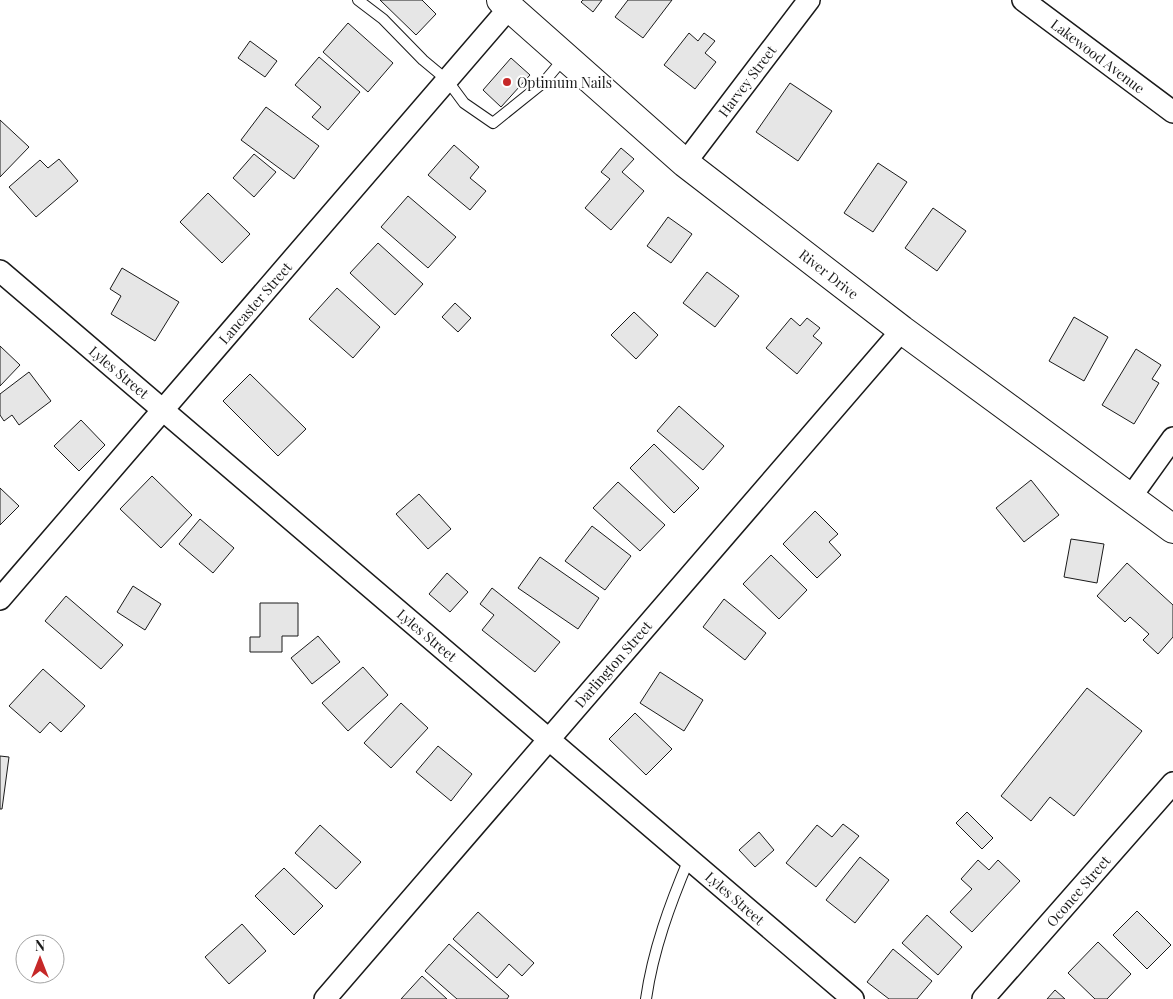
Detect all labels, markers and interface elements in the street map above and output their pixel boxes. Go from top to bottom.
street label: Lakewood Avenue [1047,14,1149,98]
street label: Harvey Street [714,40,781,121]
place label: Optimum Nails [517,73,612,92]
marker: Optimum Nails [501,76,513,88]
street label: River Drive [795,245,863,303]
street label: Lancaster Street [214,257,297,348]
street label: Lyles Street [85,341,154,403]
street label: Lyles Street [393,604,462,666]
street label: Darlington Street [570,616,657,711]
street label: Oconee Street [1042,851,1115,931]
street label: Lyles Street [701,867,769,930]
north arrow [15,934,65,984]
text: N [35,936,45,955]

